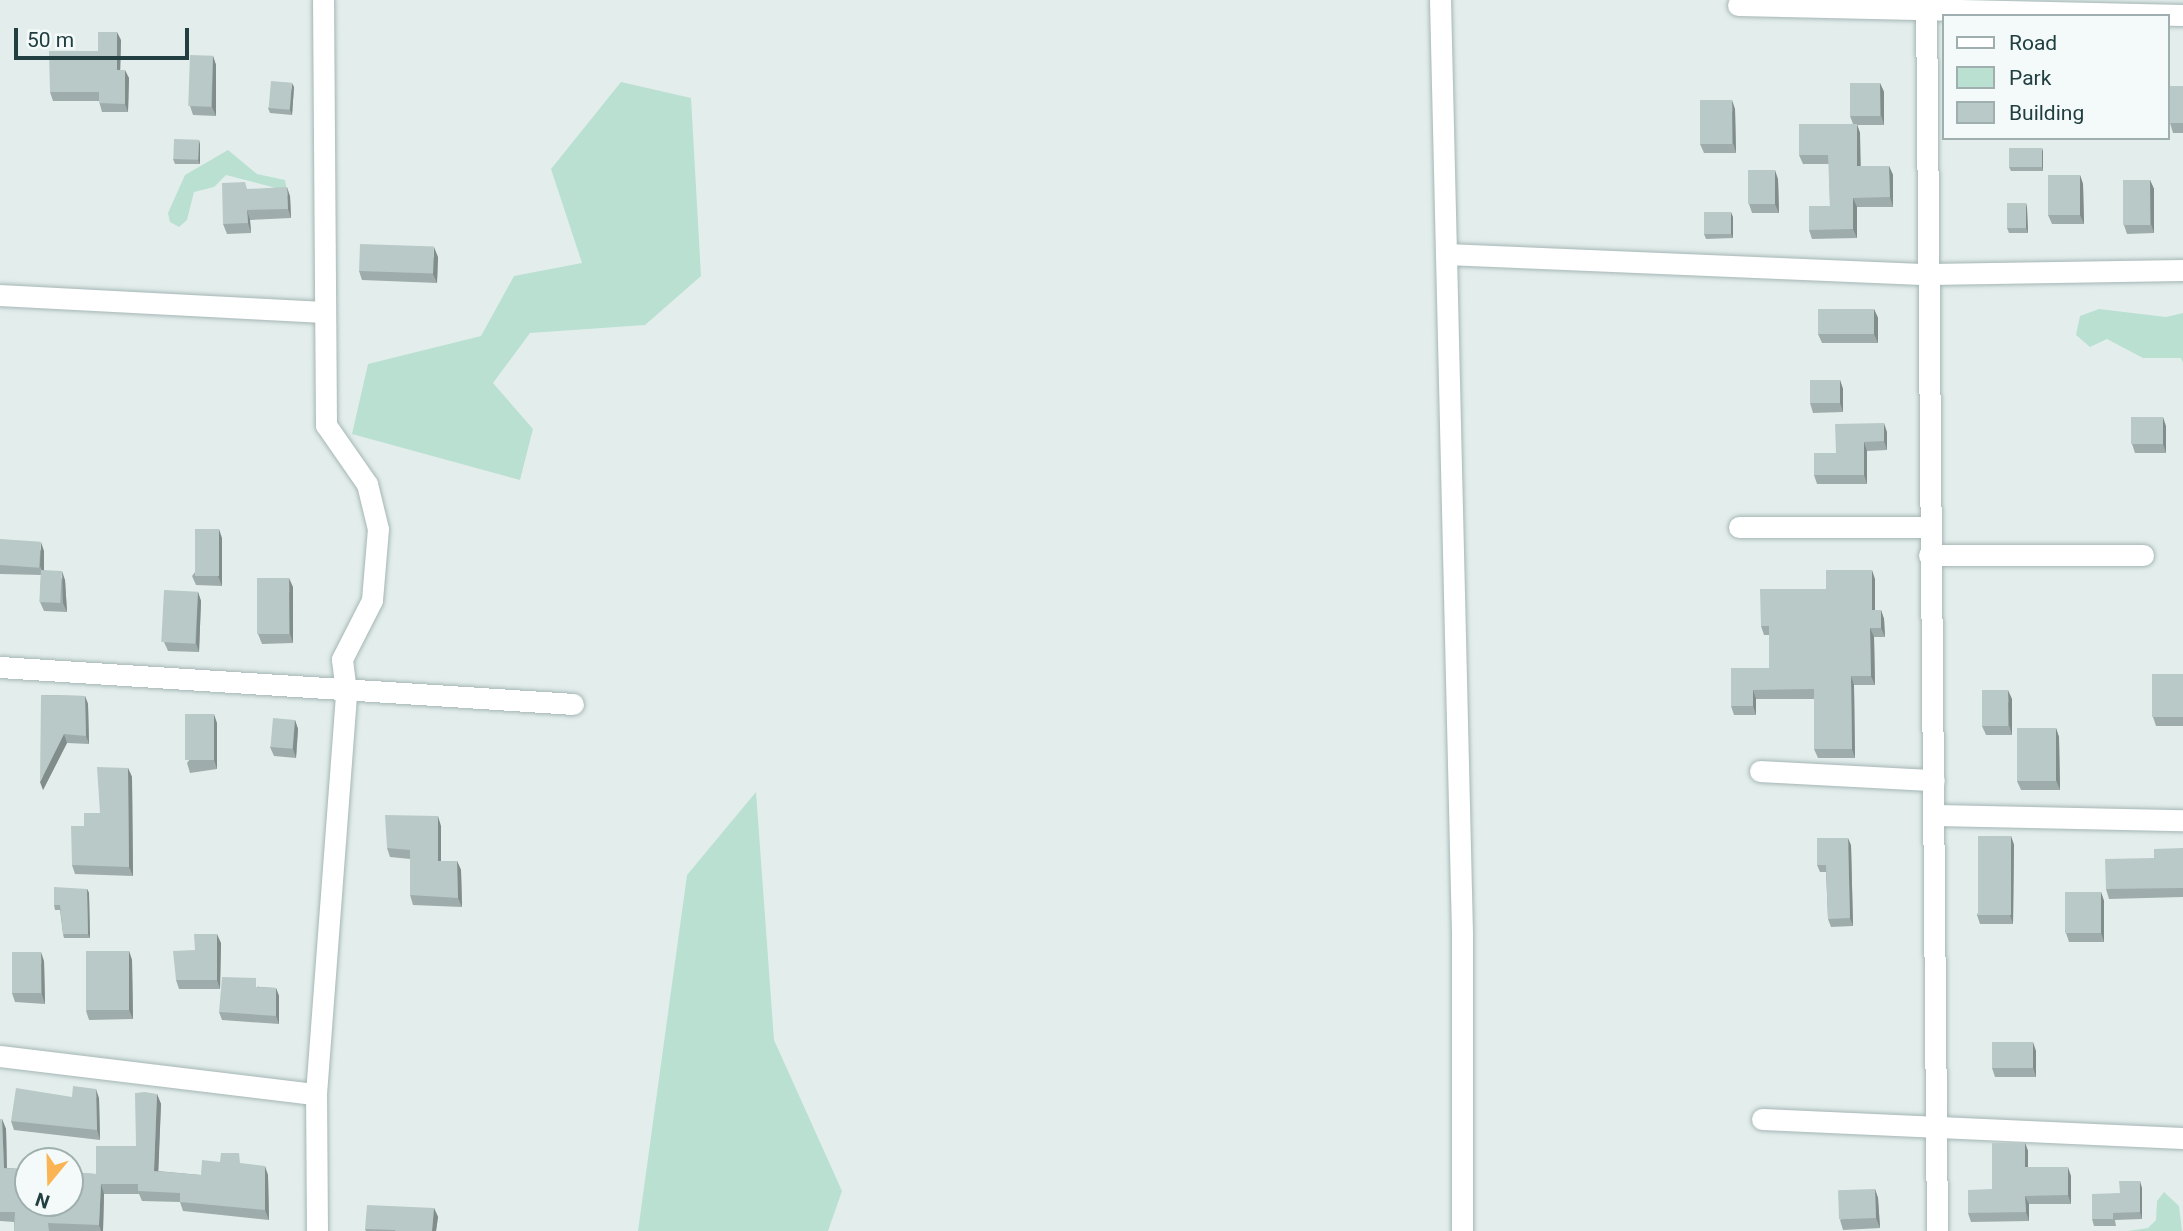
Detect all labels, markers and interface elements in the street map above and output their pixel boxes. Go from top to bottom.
scale bar [18,14,192,58]
legend [1941,14,2169,140]
text: 50 m [27,28,74,52]
text: Road [2009,31,2057,55]
text: Park [2009,66,2051,90]
text: Building [2009,101,2084,125]
north arrow [14,1147,84,1217]
text: N [33,1187,53,1213]

